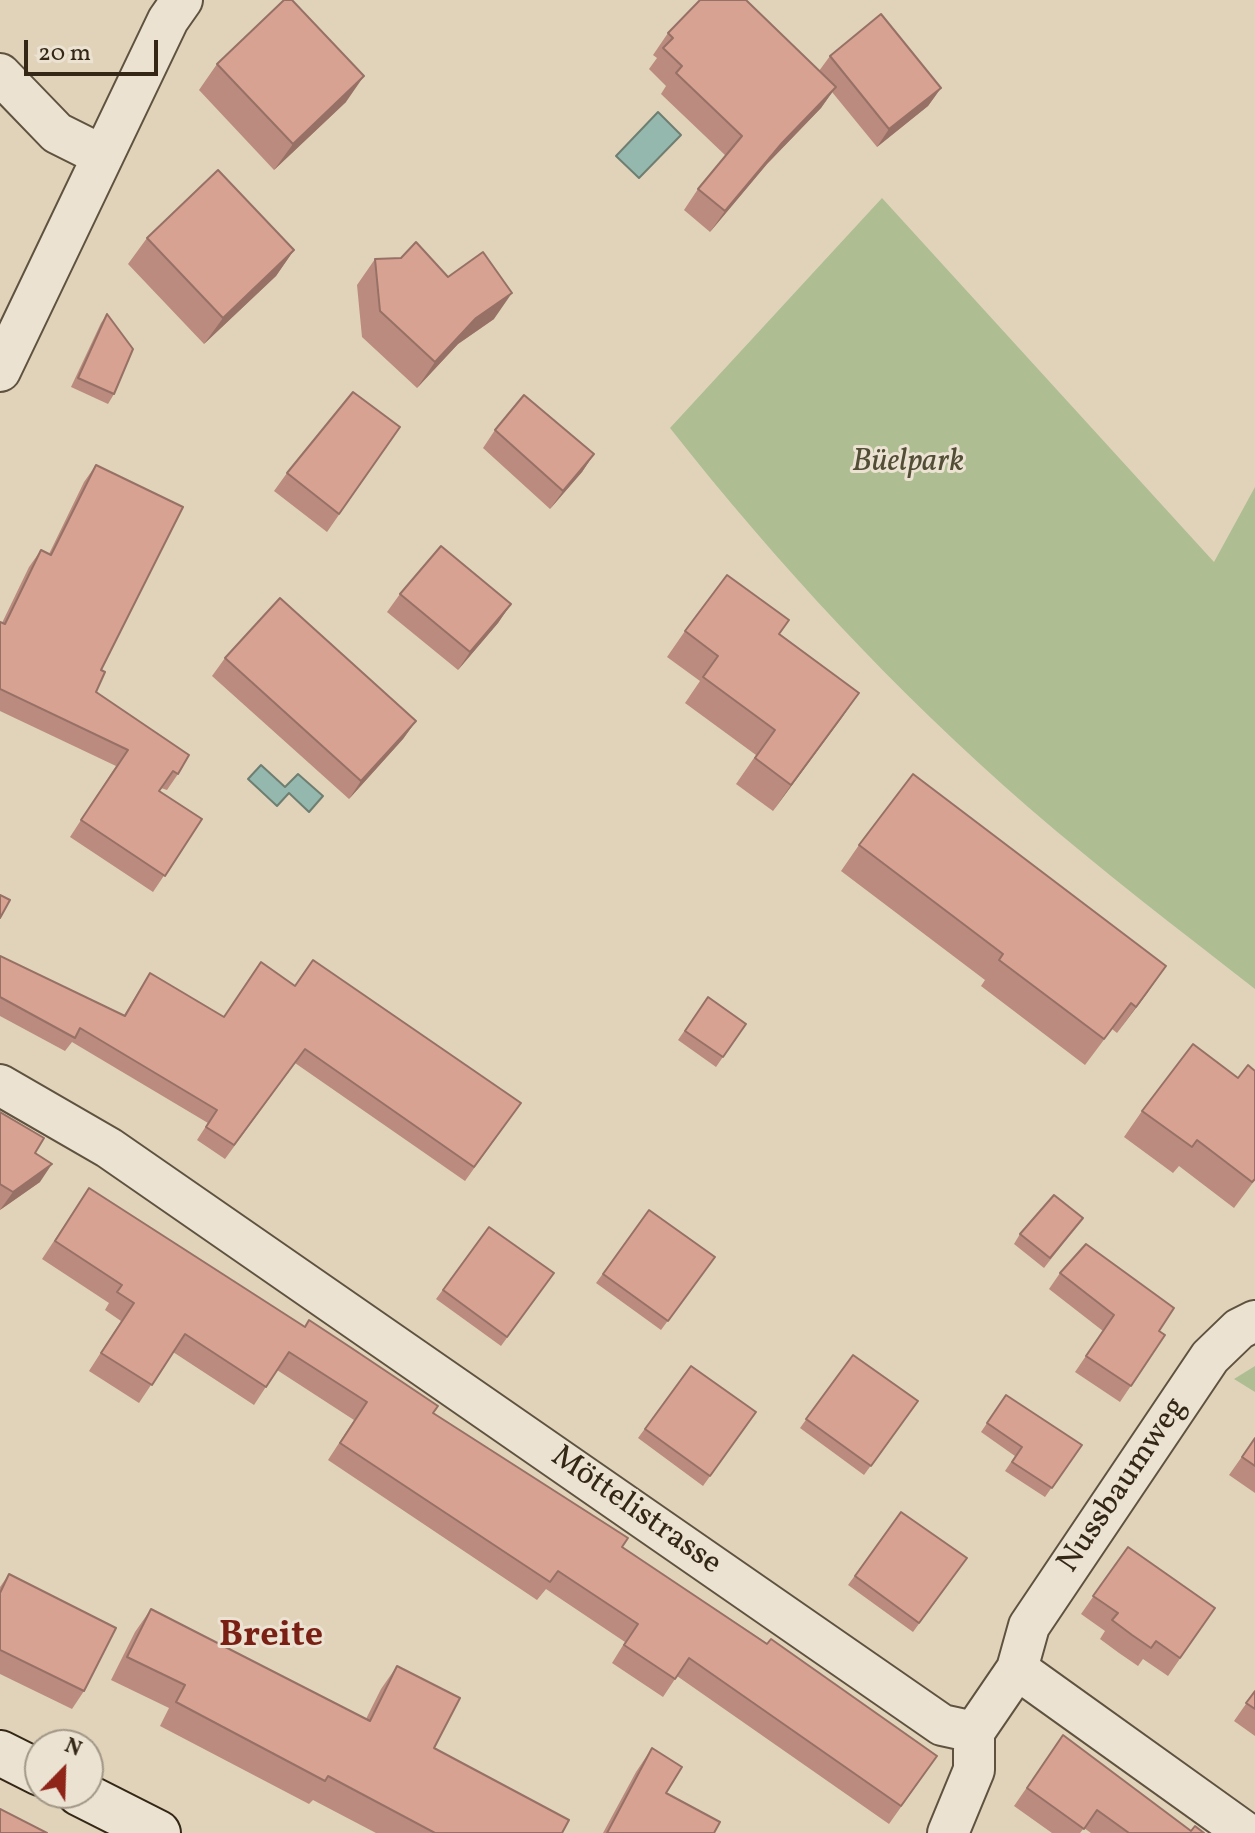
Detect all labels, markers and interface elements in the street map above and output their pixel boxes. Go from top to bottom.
scale bar [28,24,162,74]
text: 20 m [38,37,91,71]
park label: Büelpark [852,445,964,483]
street label: Nussbaumweg [1051,1391,1197,1581]
street label: Möttelistrasse [542,1439,728,1585]
district label: Breite [219,1616,323,1660]
north arrow [24,1729,104,1809]
text: N [59,1731,86,1766]

